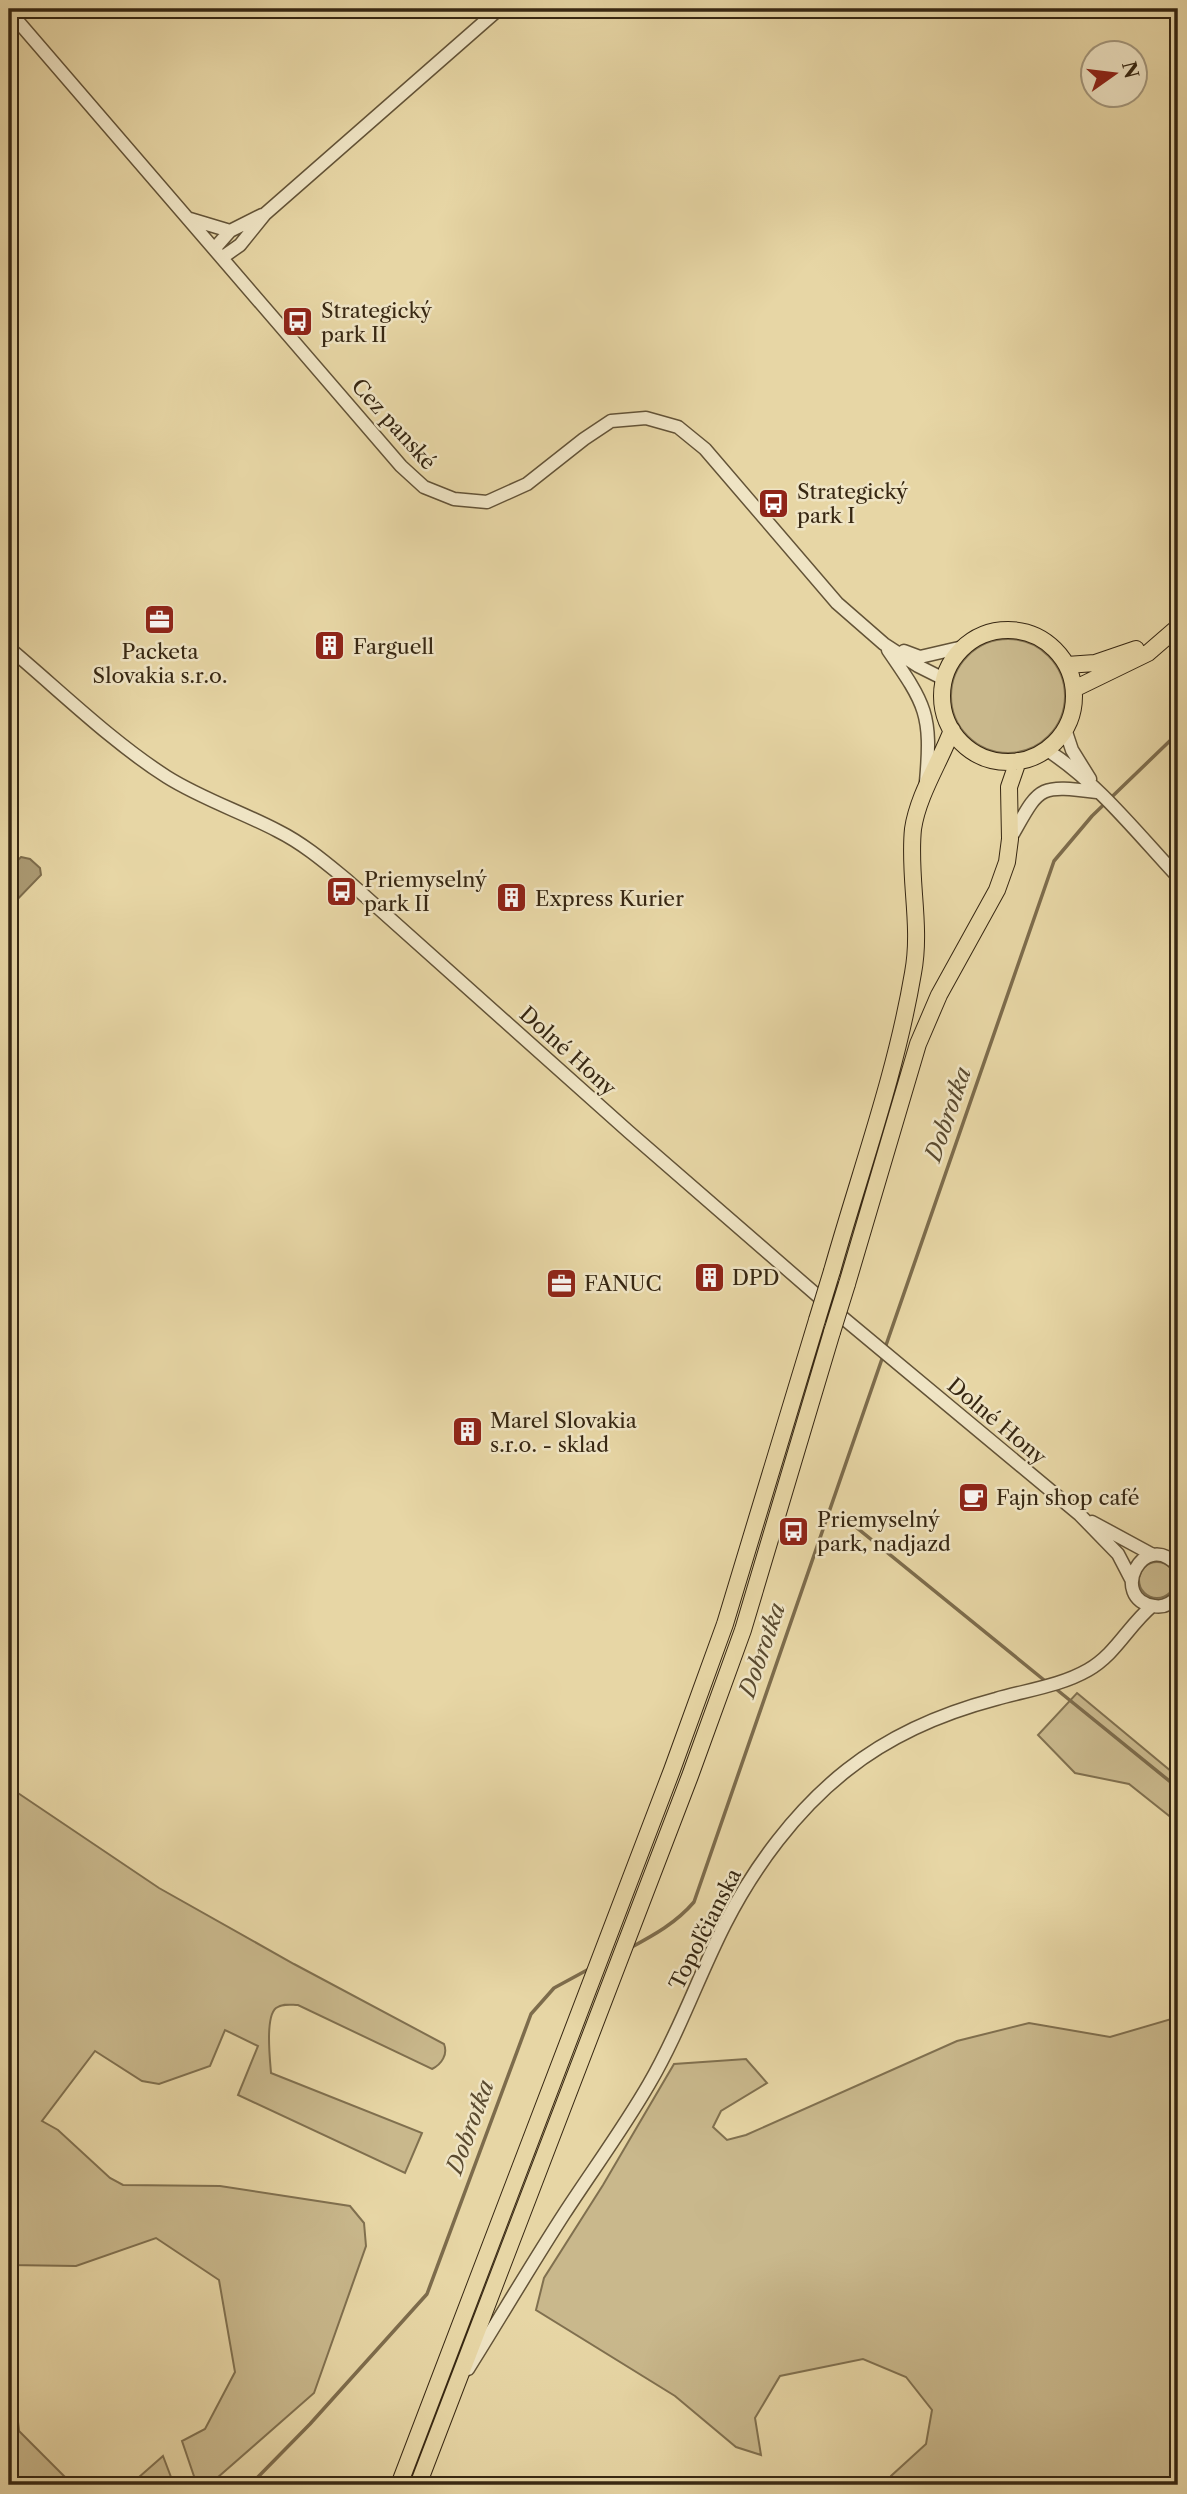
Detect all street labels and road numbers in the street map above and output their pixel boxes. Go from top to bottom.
street label: Cez panské [347,373,441,475]
street label: Dolné Hony [515,1001,622,1101]
street label: Dolné Hony [942,1372,1052,1470]
street label: Topoľčianska [664,1864,747,1994]

